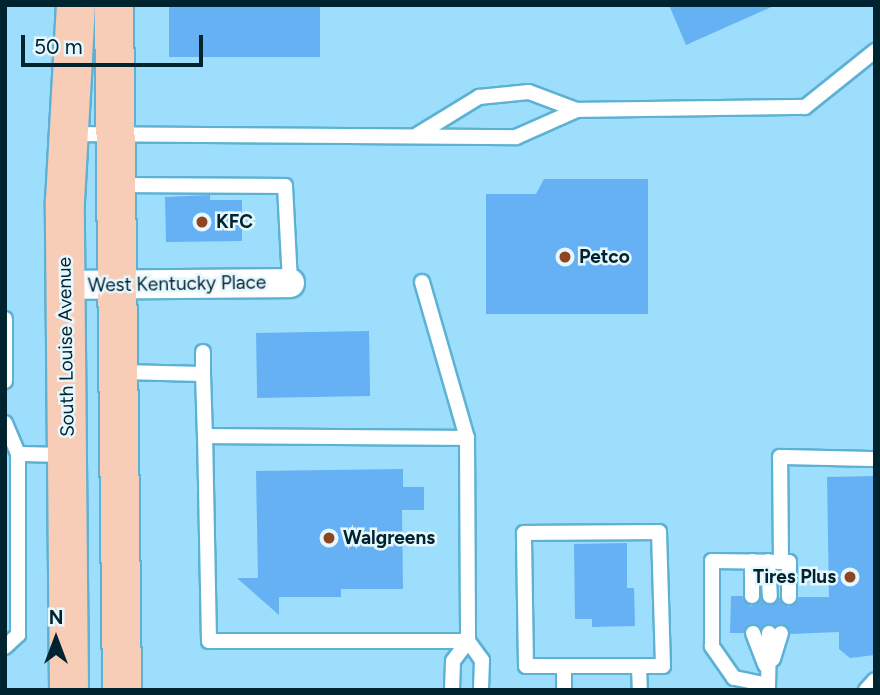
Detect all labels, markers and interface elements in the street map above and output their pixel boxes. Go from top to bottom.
scale bar [24,21,206,65]
text: 50 m [34,34,83,59]
place label: KFC [216,211,253,233]
marker: KFC [194,214,210,230]
place label: Petco [579,246,630,268]
marker: Petco [557,249,573,265]
street label: South Louise Avenue [53,257,79,437]
street label: West Kentucky Place [88,271,266,297]
place label: Walgreens [343,527,435,549]
marker: Walgreens [321,530,337,546]
place label: Tires Plus [753,566,836,588]
marker: Tires Plus [842,569,858,585]
north arrow [21,604,91,674]
text: N [49,606,63,629]

